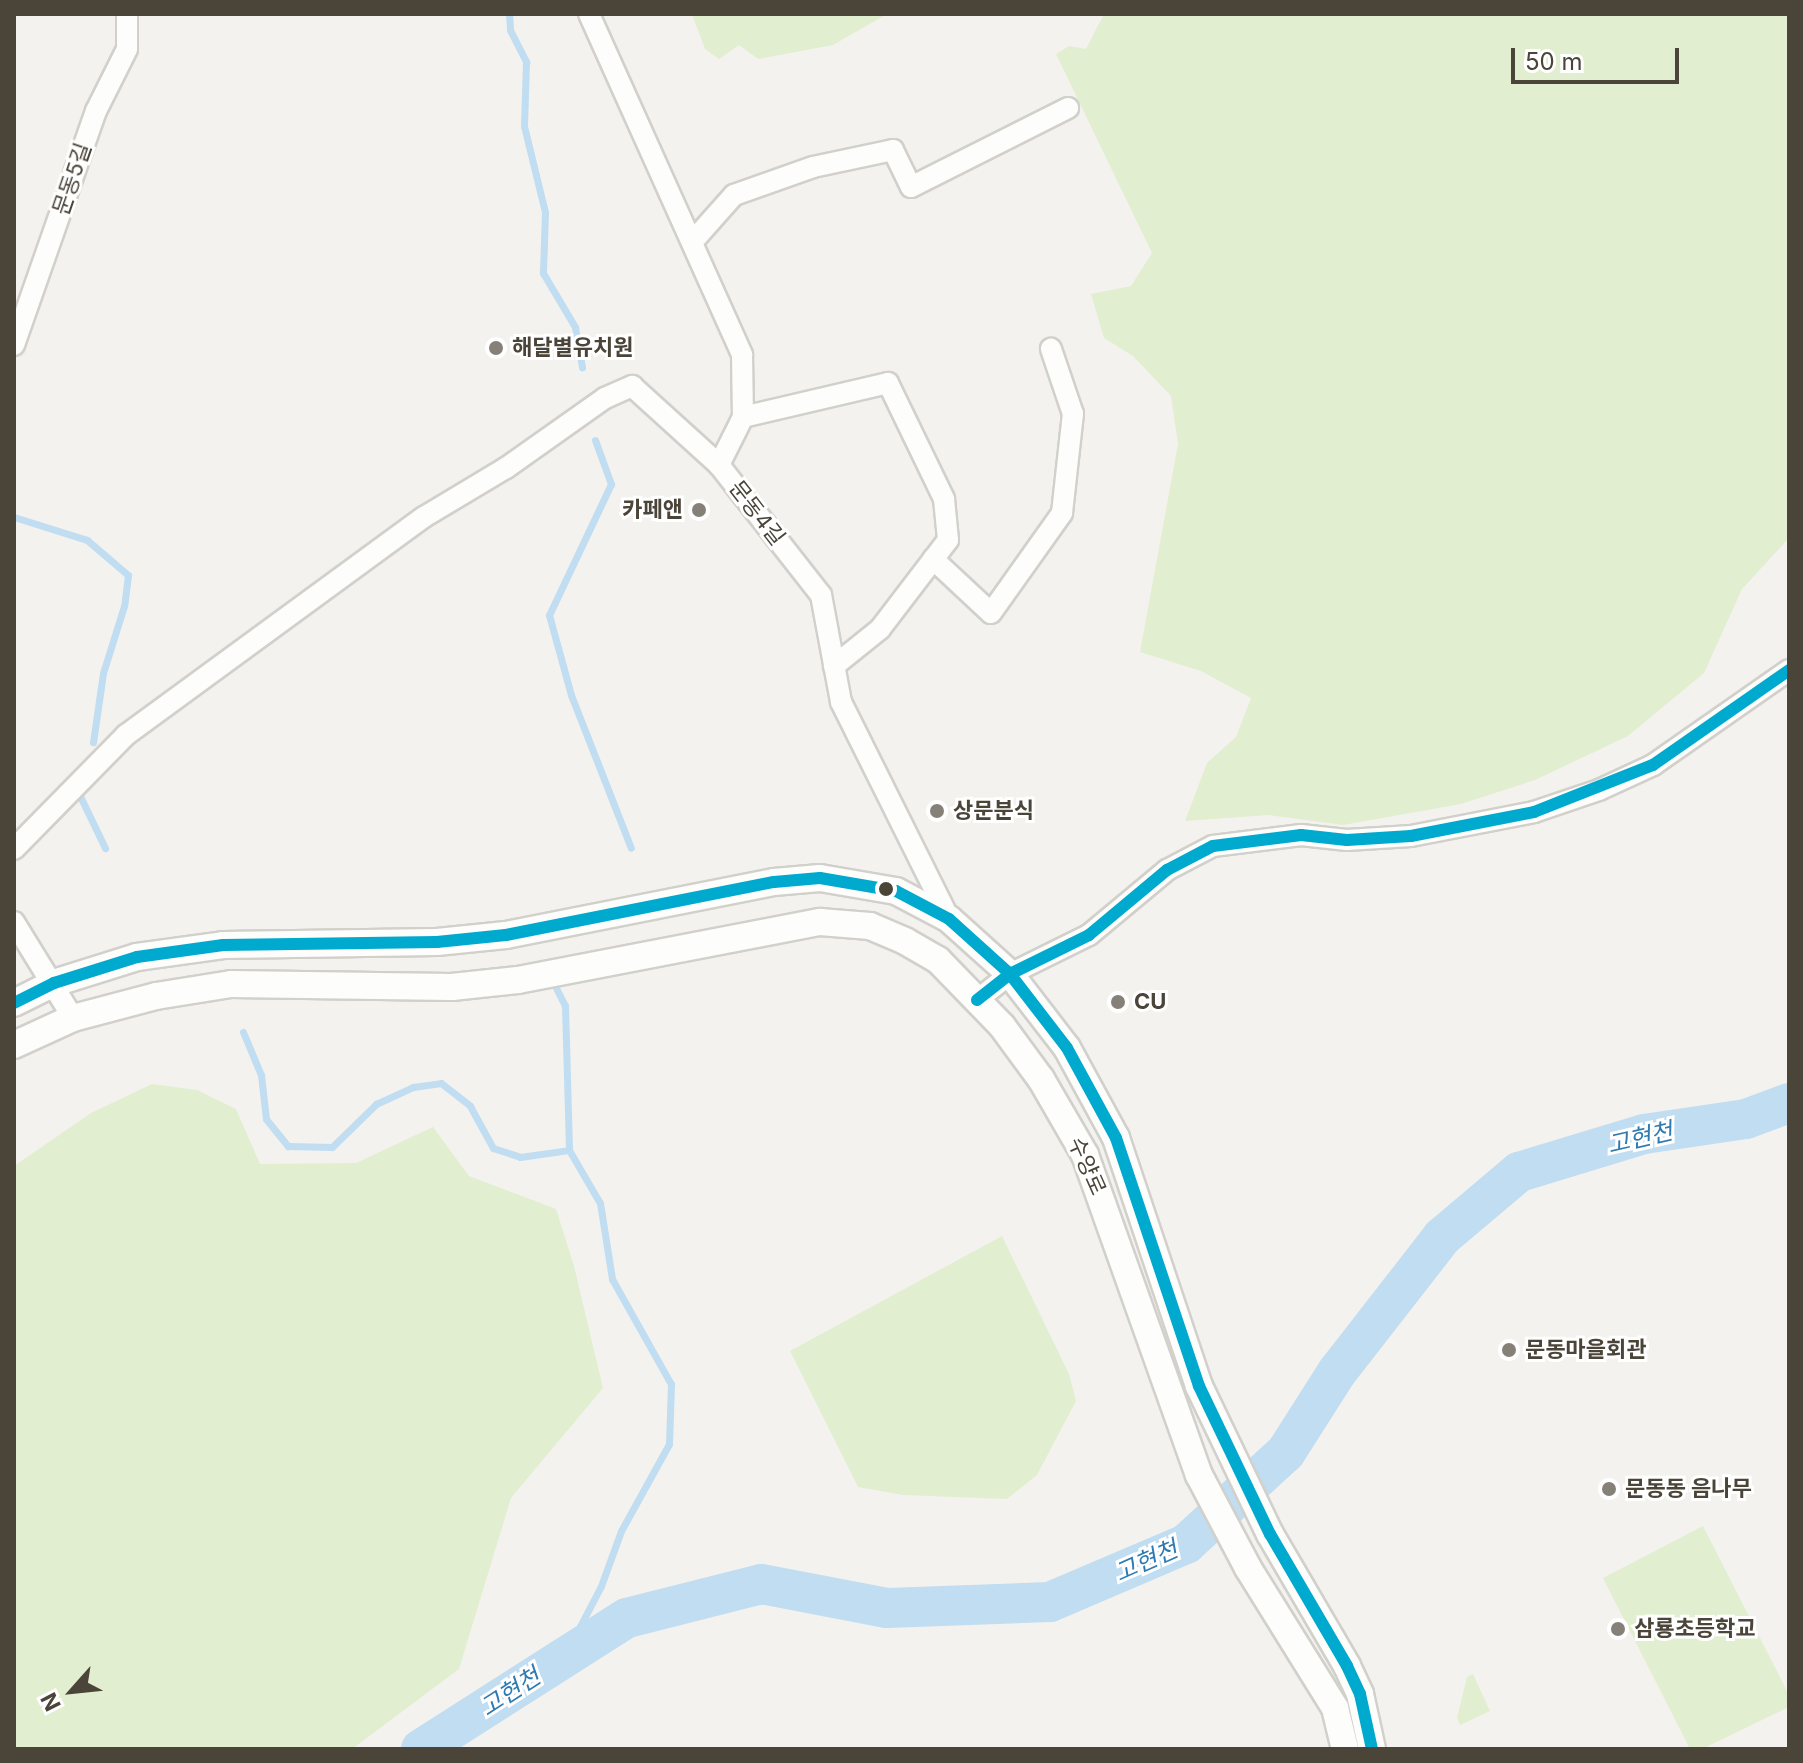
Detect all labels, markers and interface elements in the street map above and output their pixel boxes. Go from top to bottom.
scale bar [1515,32,1683,82]
text: 50 m [1525,47,1583,76]
street label: 문동5길 [47,140,97,218]
place label: 해달별유치원 [512,335,633,361]
marker: 해달별유치원 [487,339,505,357]
street label: 문동4길 [724,475,790,551]
place label: 카페앤 [622,497,683,523]
marker: 카페앤 [690,501,708,519]
place label: 상문분식 [953,798,1034,824]
marker: 상문분식 [928,802,946,820]
unlabelled marker [878,881,894,897]
place label: CU [1134,989,1166,1015]
marker: CU [1109,993,1127,1011]
water label: 고현천 [1604,1117,1676,1159]
street label: 수양로 [1063,1133,1111,1199]
place label: 문동마을회관 [1525,1337,1646,1363]
marker: 문동마을회관 [1500,1341,1518,1359]
place label: 문동동 음나무 [1625,1476,1752,1502]
marker: 문동동 음나무 [1600,1480,1618,1498]
water label: 고현천 [1110,1534,1182,1588]
place label: 삼룡초등학교 [1634,1616,1755,1642]
marker: 삼룡초등학교 [1609,1620,1627,1638]
north arrow [32,1651,112,1731]
water label: 고현천 [474,1662,546,1722]
text: N [35,1689,66,1715]

